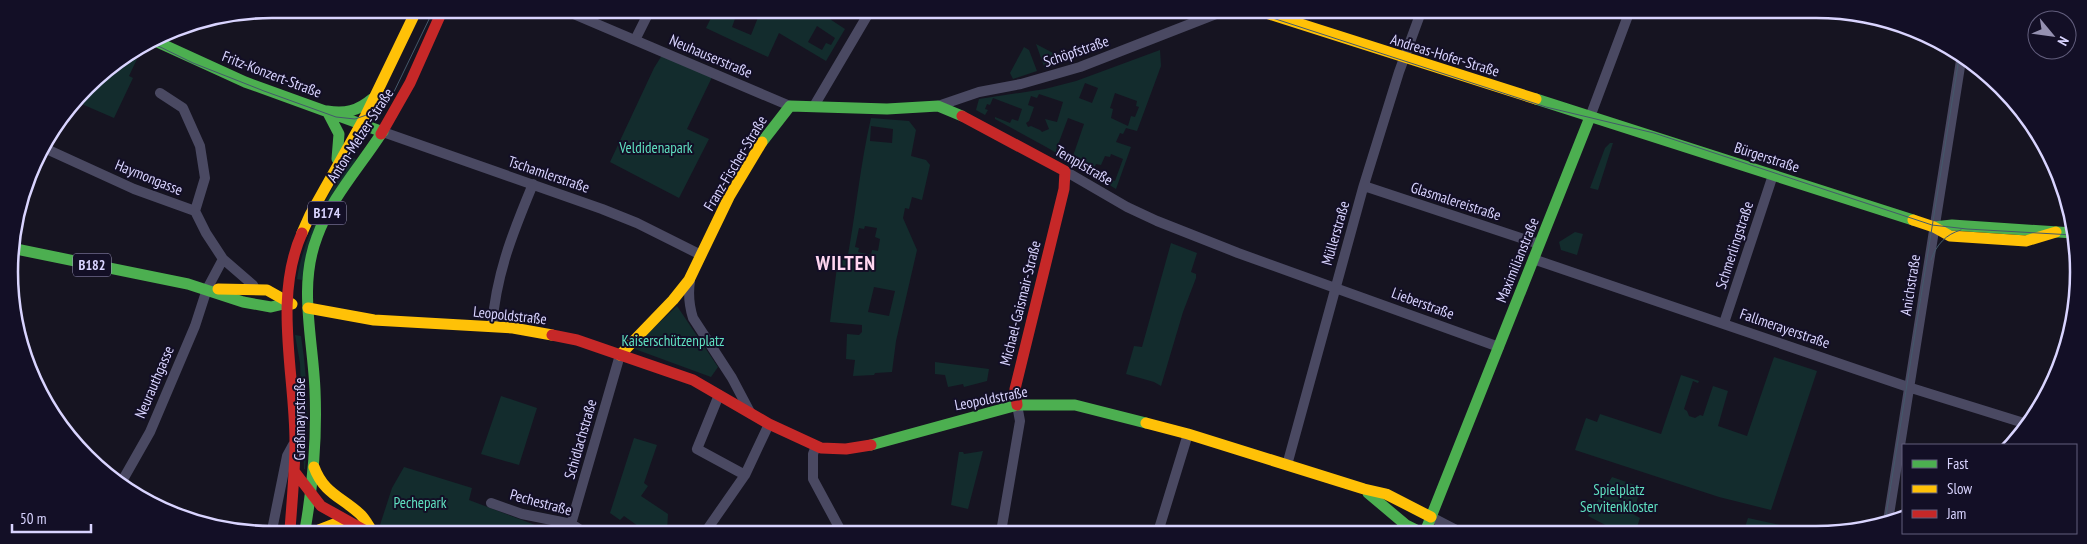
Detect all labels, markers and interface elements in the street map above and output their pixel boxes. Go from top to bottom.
north arrow [2027,10,2077,60]
street label: Andreas-Hofer-Straße [1388,29,1502,81]
street label: Neuhauserstraße [667,30,755,82]
street label: Schöpfstraße [1041,31,1111,71]
text: N [2054,34,2073,49]
street label: Fritz-Konzert-Straße [220,46,324,102]
street label: Anton-Melzer-Straße [323,84,397,186]
street label: Franz-Fischer-Straße [699,112,771,214]
park label: Veldidenapark [618,138,693,157]
street label: Bürgerstraße [1732,138,1802,176]
street label: Templstraße [1052,141,1116,189]
street label: Tschamlerstraße [506,151,592,197]
street label: Haymongasse [112,155,186,199]
street label: Glasmalereistraße [1408,177,1504,225]
street label: Müllerstraße [1317,199,1353,267]
street label: Schmerlingstraße [1711,199,1757,291]
road number: B174 [308,202,346,224]
street label: Maximilianstraße [1491,215,1543,305]
street label: Michael-Gaismair-Straße [995,239,1045,367]
district label: WILTEN [815,250,876,276]
street label: Anichstraße [1896,253,1924,317]
road number: B182 [73,254,111,276]
street label: Lieberstraße [1389,283,1457,323]
street label: Leopoldstraße [472,302,548,328]
street label: Fallmerayerstraße [1737,304,1833,352]
park label: Kaiserschützenplatz [622,331,724,350]
street label: Neurauthgasse [130,343,178,421]
street label: Graßmayrstraße [290,377,309,461]
street label: Leopoldstraße [953,382,1029,414]
street label: Schidlachstraße [560,397,600,481]
legend [1902,444,2077,534]
text: Fast [1947,454,1968,473]
text: Slow [1947,479,1972,498]
park label: Spielplatz Servitenkloster [1580,480,1659,516]
street label: Pechestraße [508,485,574,519]
park label: Pechepark [394,493,447,512]
scale bar [12,502,91,534]
text: Jam [1946,504,1966,523]
text: 50 m [20,509,46,528]

